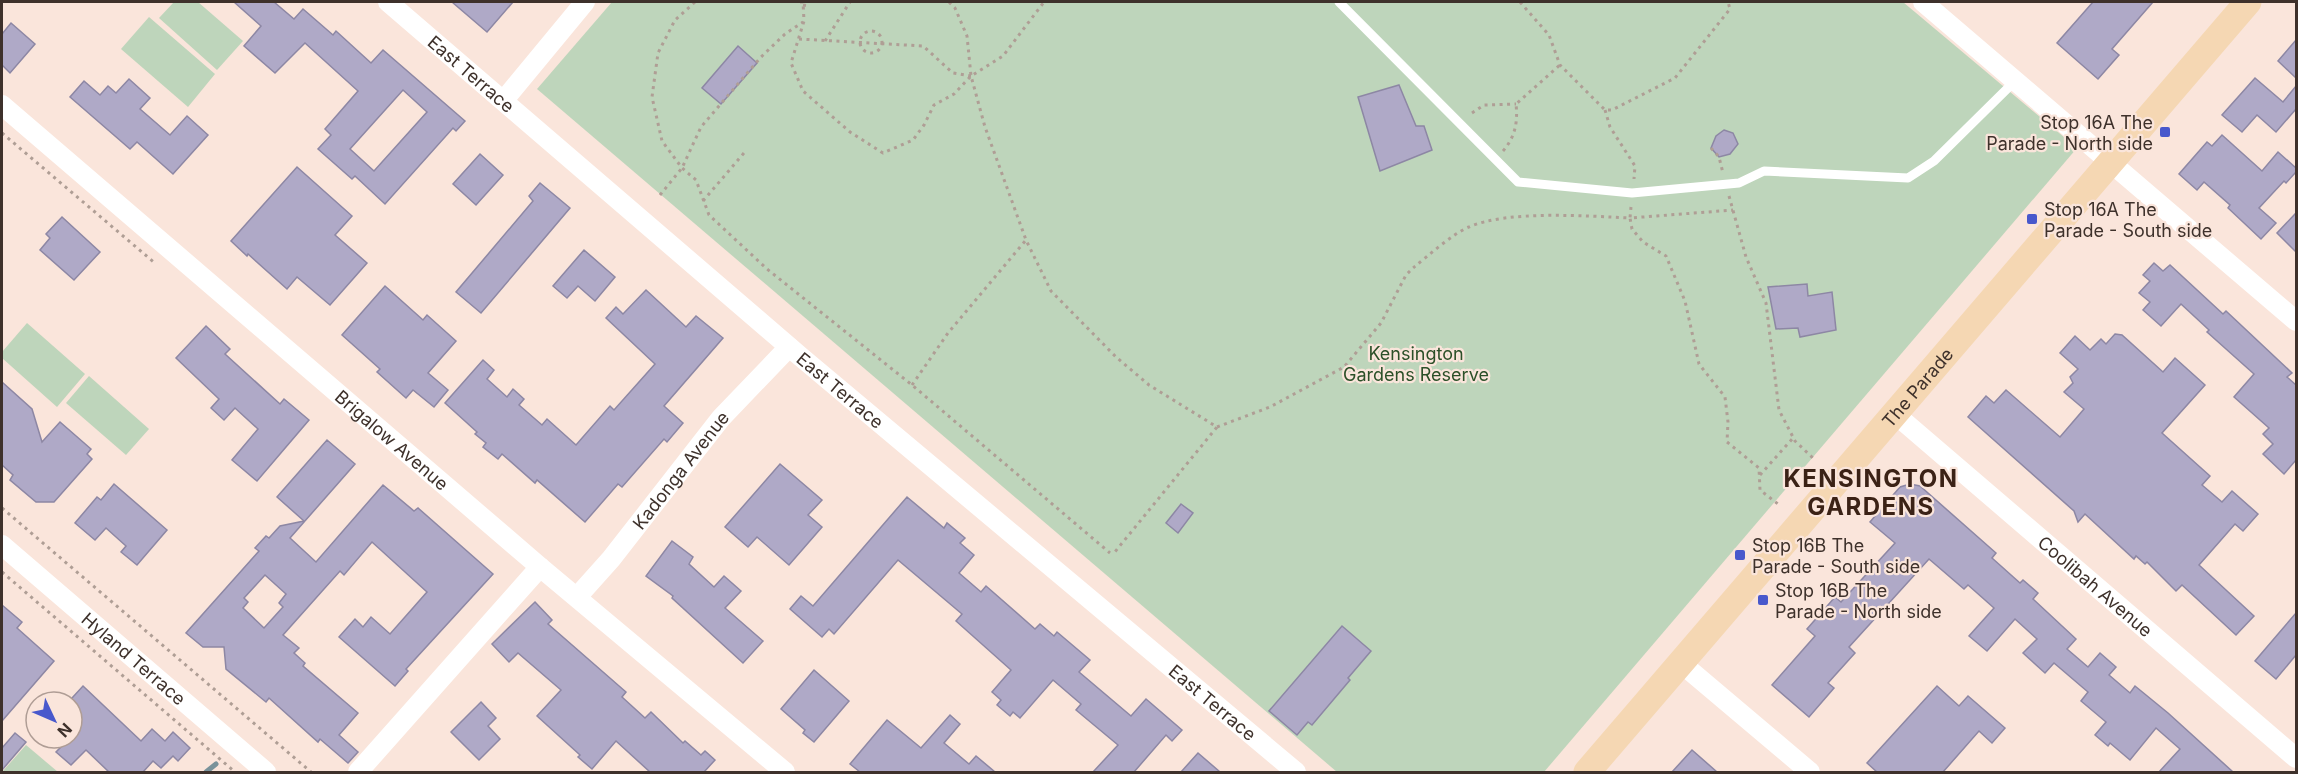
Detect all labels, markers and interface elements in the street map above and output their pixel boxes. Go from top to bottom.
street label: East Terrace [424,31,519,116]
place label: Stop 16A The Parade - North side [1986,112,2153,154]
marker: Stop 16A The Parade - North side [2158,125,2172,139]
place label: Stop 16A The Parade - South side [2044,199,2212,241]
marker: Stop 16A The Parade - South side [2025,212,2039,226]
park label: Kensington Gardens Reserve [1343,343,1489,385]
street label: The Parade [1877,343,1957,431]
street label: East Terrace [793,348,888,432]
street label: Brigalow Avenue [331,386,453,494]
street label: Kadonga Avenue [628,406,733,533]
district label: KENSINGTON GARDENS [1783,464,1959,521]
street label: Coolibah Avenue [2034,531,2157,641]
place label: Stop 16B The Parade - South side [1752,535,1920,577]
marker: Stop 16B The Parade - South side [1733,548,1747,562]
place label: Stop 16B The Parade - North side [1775,580,1942,622]
marker: Stop 16B The Parade - North side [1756,593,1770,607]
street label: Hyland Terrace [78,608,190,709]
street label: East Terrace [1165,660,1261,745]
north arrow [24,690,84,750]
text: N [53,719,76,742]

